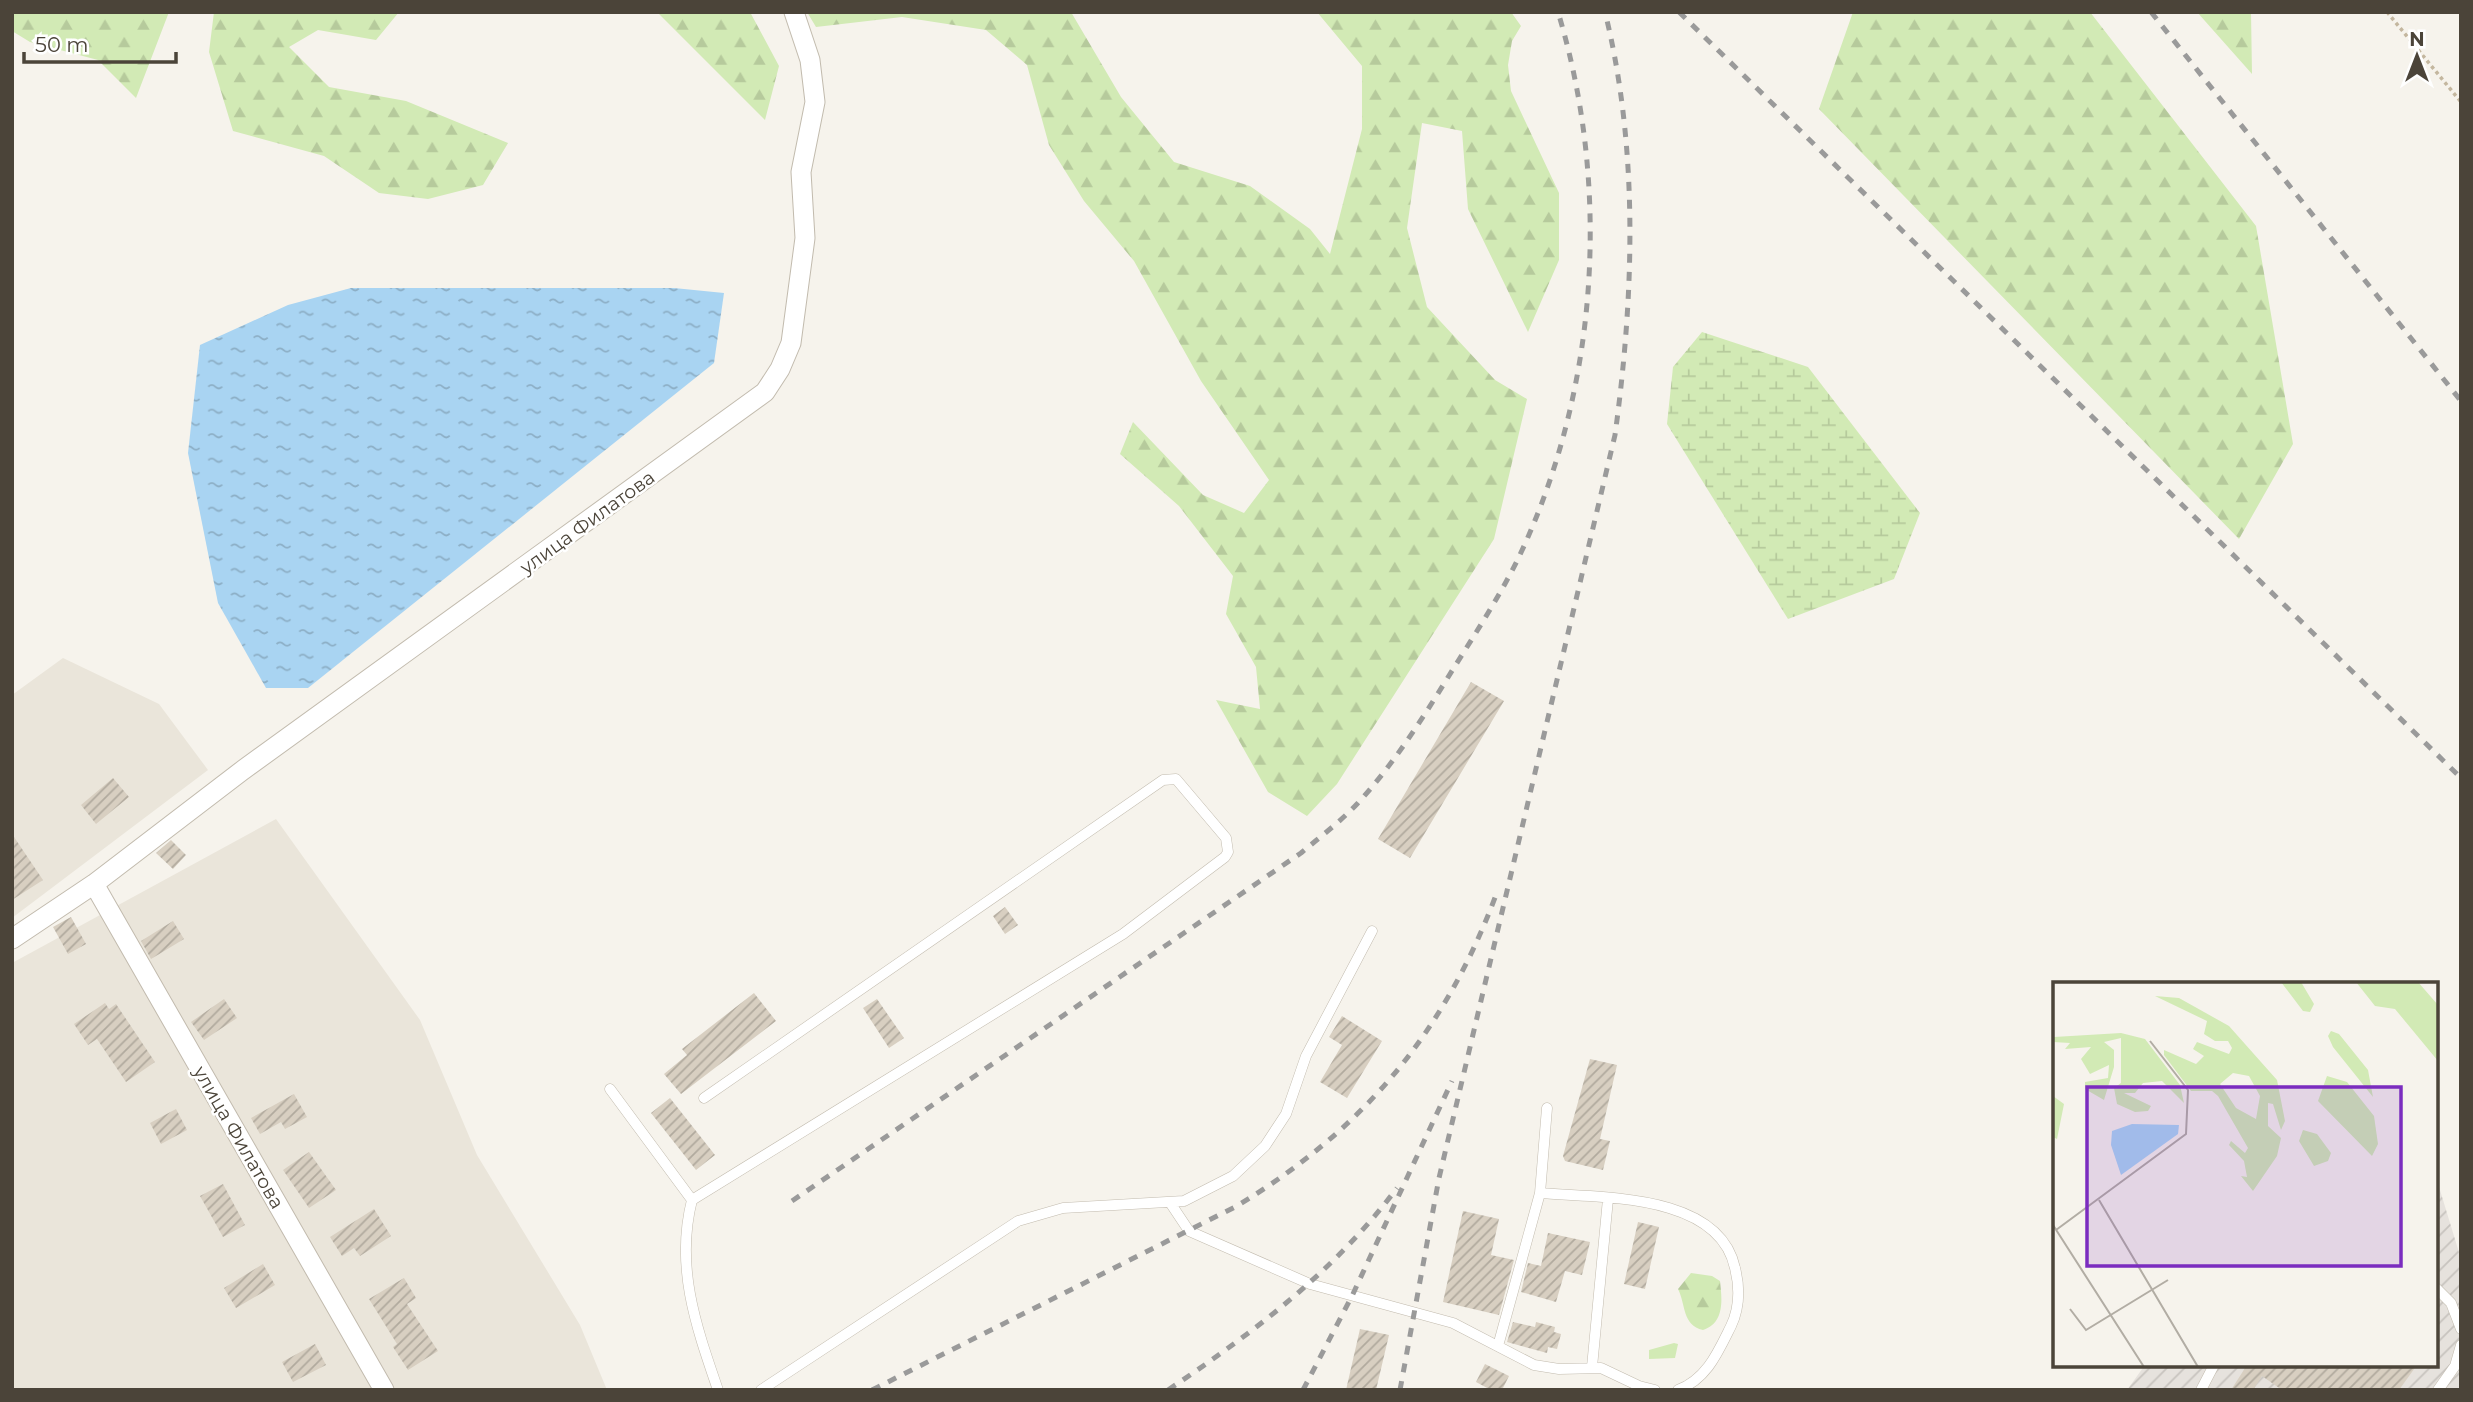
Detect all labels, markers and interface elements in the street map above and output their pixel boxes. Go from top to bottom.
scale bar [24,21,177,65]
north arrow [2382,21,2452,91]
text: N [2409,28,2425,51]
text: 50 m [35,32,89,57]
street label: улица Филатова [515,466,659,580]
inset map [2053,982,2438,1367]
street label: улица Филатова [188,1061,289,1213]

